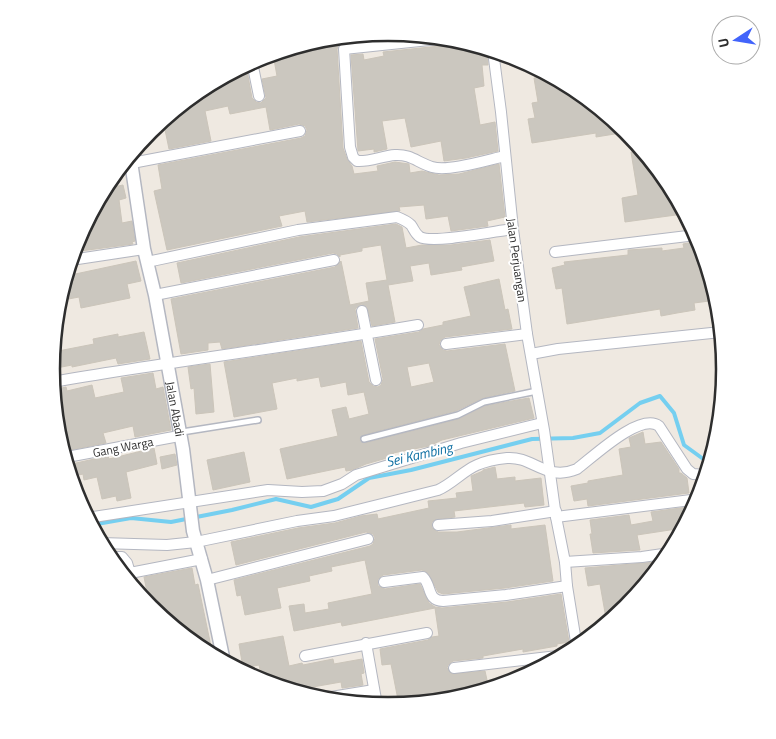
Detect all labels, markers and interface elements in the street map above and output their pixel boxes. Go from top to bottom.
north arrow [711,15,761,65]
text: U [712,36,734,49]
street label: Jalan Perjuangan [502,217,532,303]
street label: Jalan Abadi [161,380,190,438]
street label: Gang Warga [91,432,155,462]
water label: Sei Kambing [384,436,456,472]

